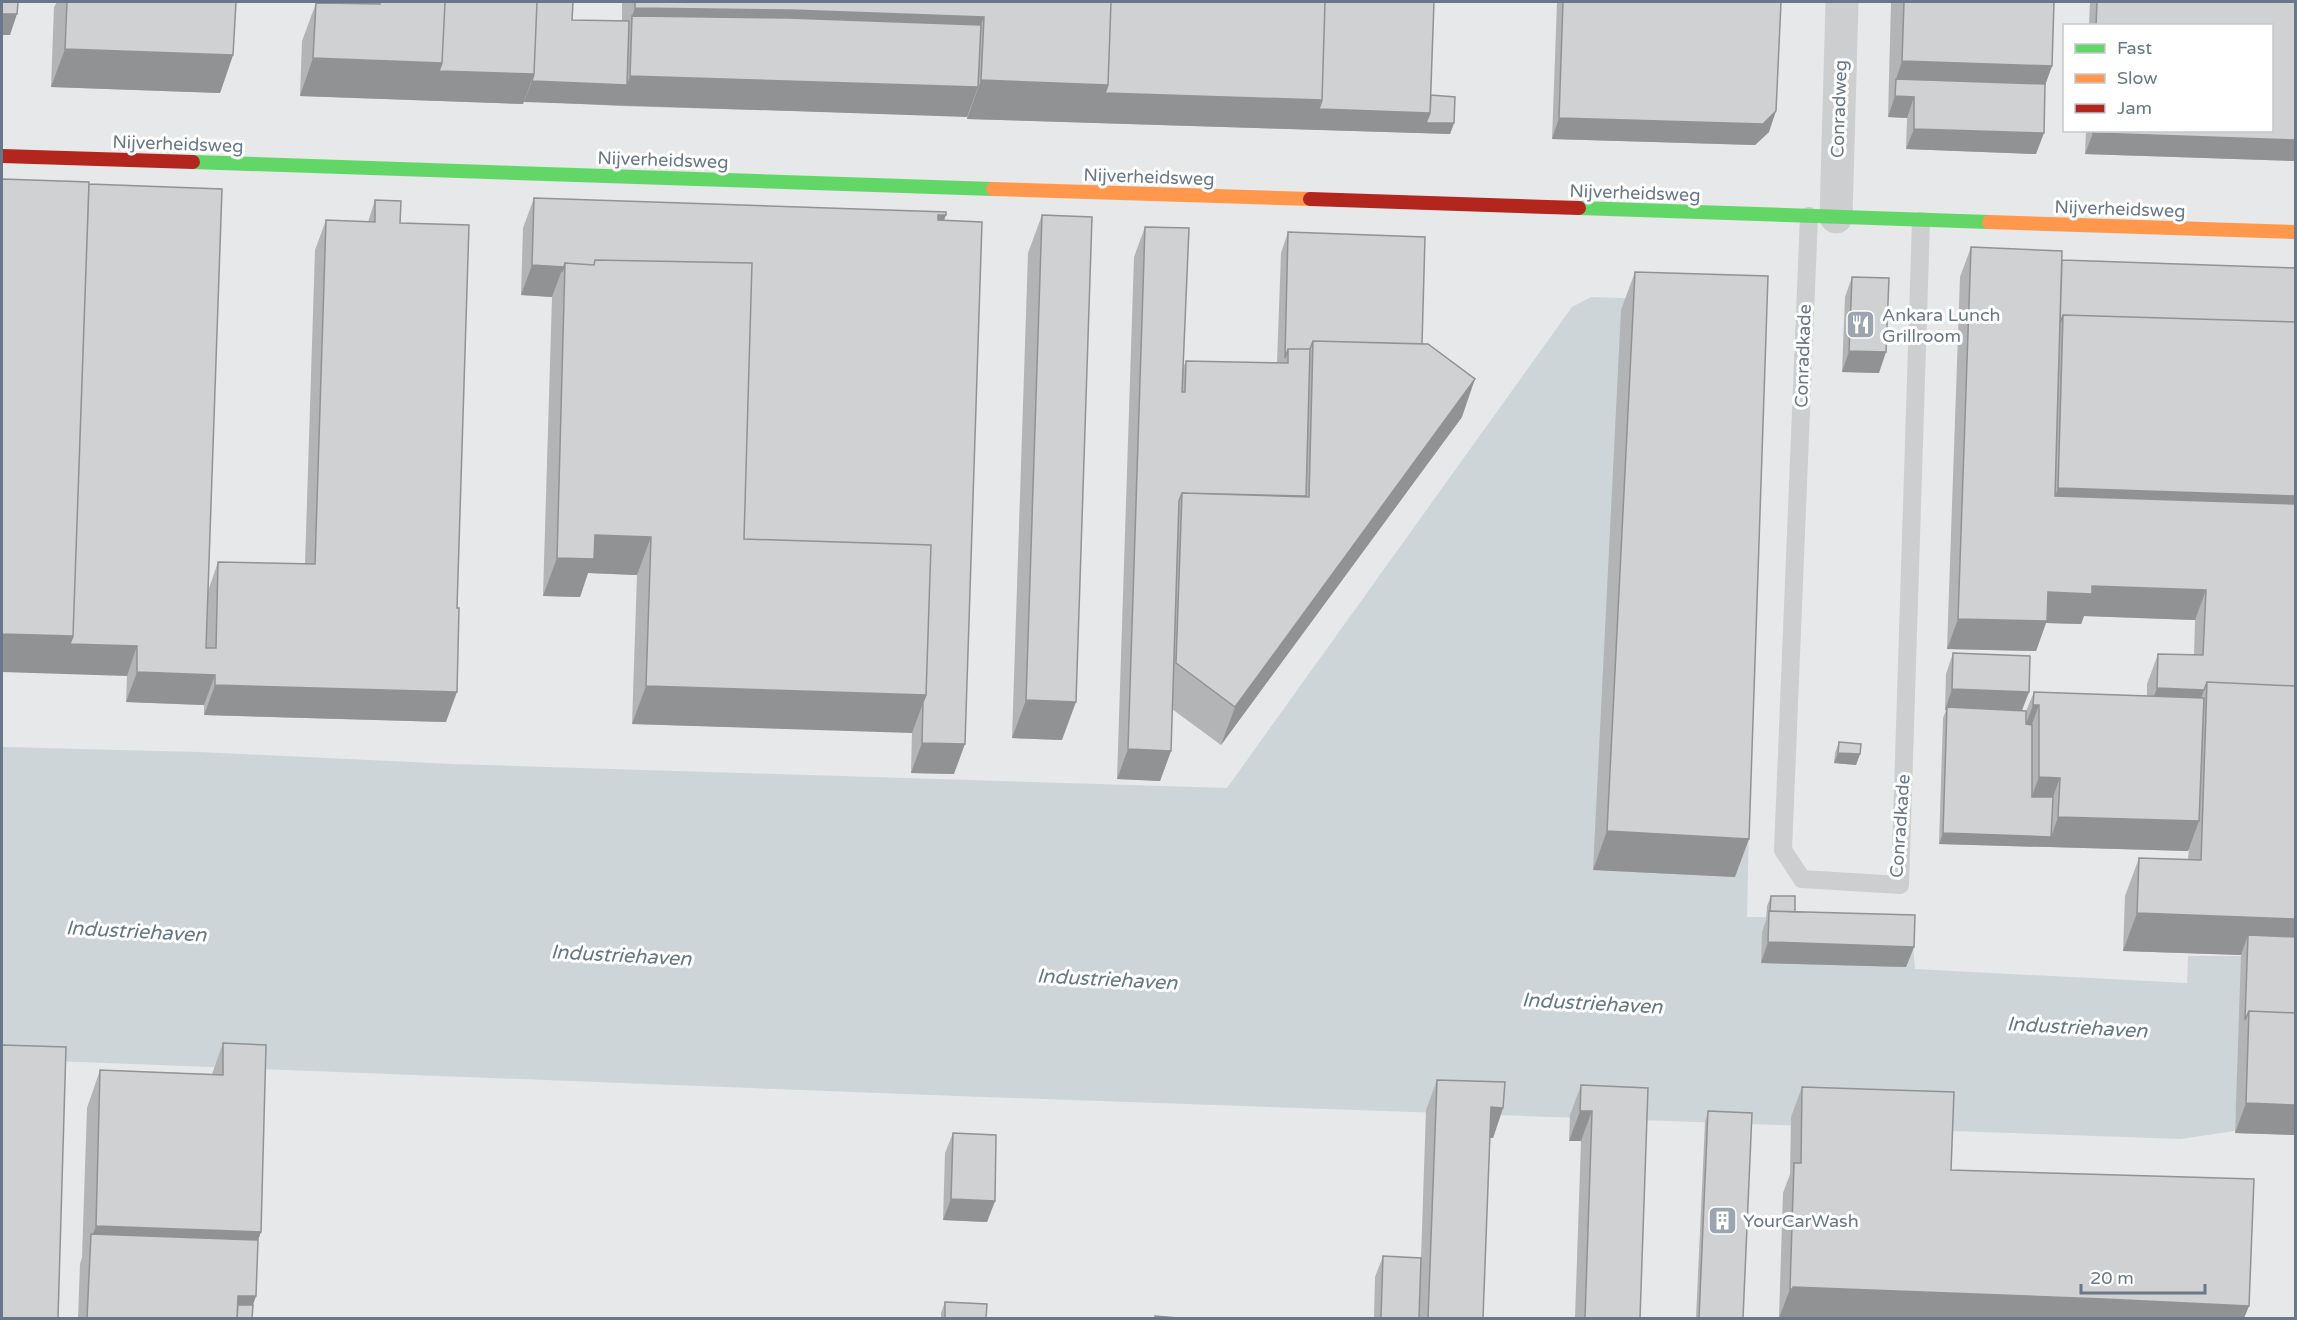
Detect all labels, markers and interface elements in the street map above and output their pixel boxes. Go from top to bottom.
legend [2063,24,2273,132]
text: Fast [2117,37,2152,59]
street label: Conradweg [1826,60,1852,158]
text: Slow [2117,67,2158,89]
text: Jam [2117,97,2152,119]
street label: Nijverheidsweg [112,131,244,157]
street label: Nijverheidsweg [597,147,729,173]
street label: Nijverheidsweg [1083,164,1215,190]
street label: Nijverheidsweg [1569,180,1701,206]
street label: Nijverheidsweg [2054,196,2186,222]
street label: Conradkade [1790,304,1816,408]
place label: Ankara Lunch Grillroom [1882,304,2001,347]
restaurant icon: Ankara Lunch Grillroom [1845,309,1877,341]
street label: Conradkade [1885,773,1915,879]
water label: Industriehaven [65,916,208,948]
water label: Industriehaven [550,940,693,972]
water label: Industriehaven [1036,964,1179,996]
water label: Industriehaven [1521,988,1664,1020]
water label: Industriehaven [2006,1012,2149,1044]
building icon: YourCarWash [1706,1205,1738,1237]
place label: YourCarWash [1743,1210,1859,1232]
scale bar [2081,1257,2206,1295]
text: 20 m [2090,1267,2134,1289]

